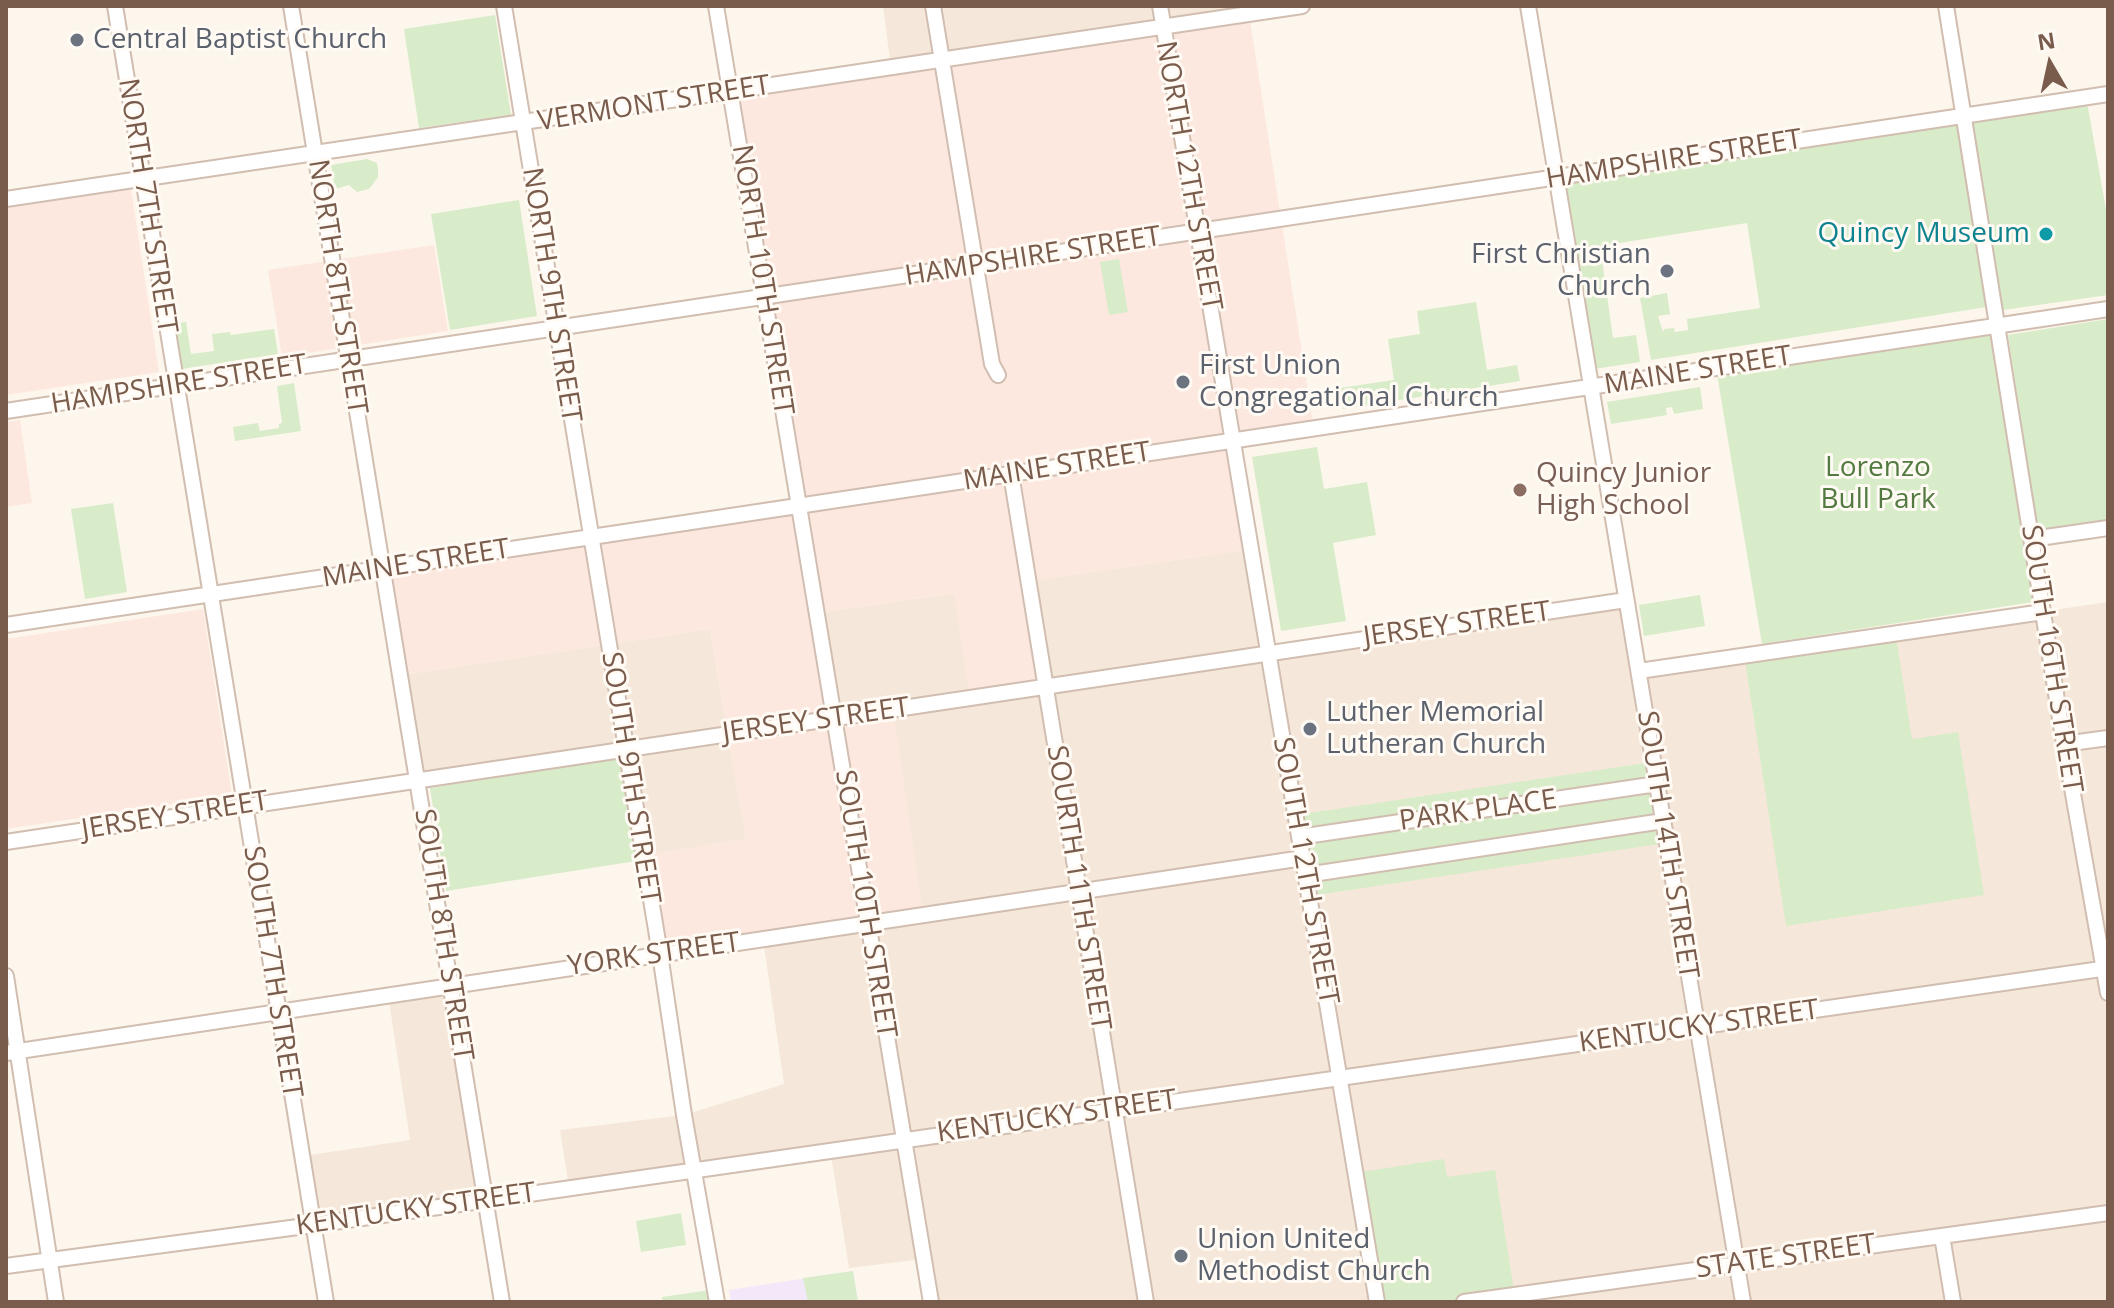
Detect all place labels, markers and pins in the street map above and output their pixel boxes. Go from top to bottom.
place label: Central Baptist Church [93,23,387,57]
marker: Central Baptist Church [68,31,86,49]
place label: Quincy Museum [1818,217,2030,251]
marker: Quincy Museum [2037,225,2055,243]
place label: First Christian Church [1471,238,1651,304]
marker: First Christian Church [1658,262,1676,280]
place label: First Union Congregational Church [1199,349,1499,415]
marker: First Union Congregational Church [1174,373,1192,391]
place label: Quincy Junior High School [1536,457,1711,523]
marker: Quincy Junior High School [1511,481,1529,499]
place label: Luther Memorial Lutheran Church [1326,696,1546,762]
marker: Luther Memorial Lutheran Church [1301,720,1319,738]
place label: Union United Methodist Church [1197,1223,1431,1289]
marker: Union United Methodist Church [1172,1247,1190,1265]

